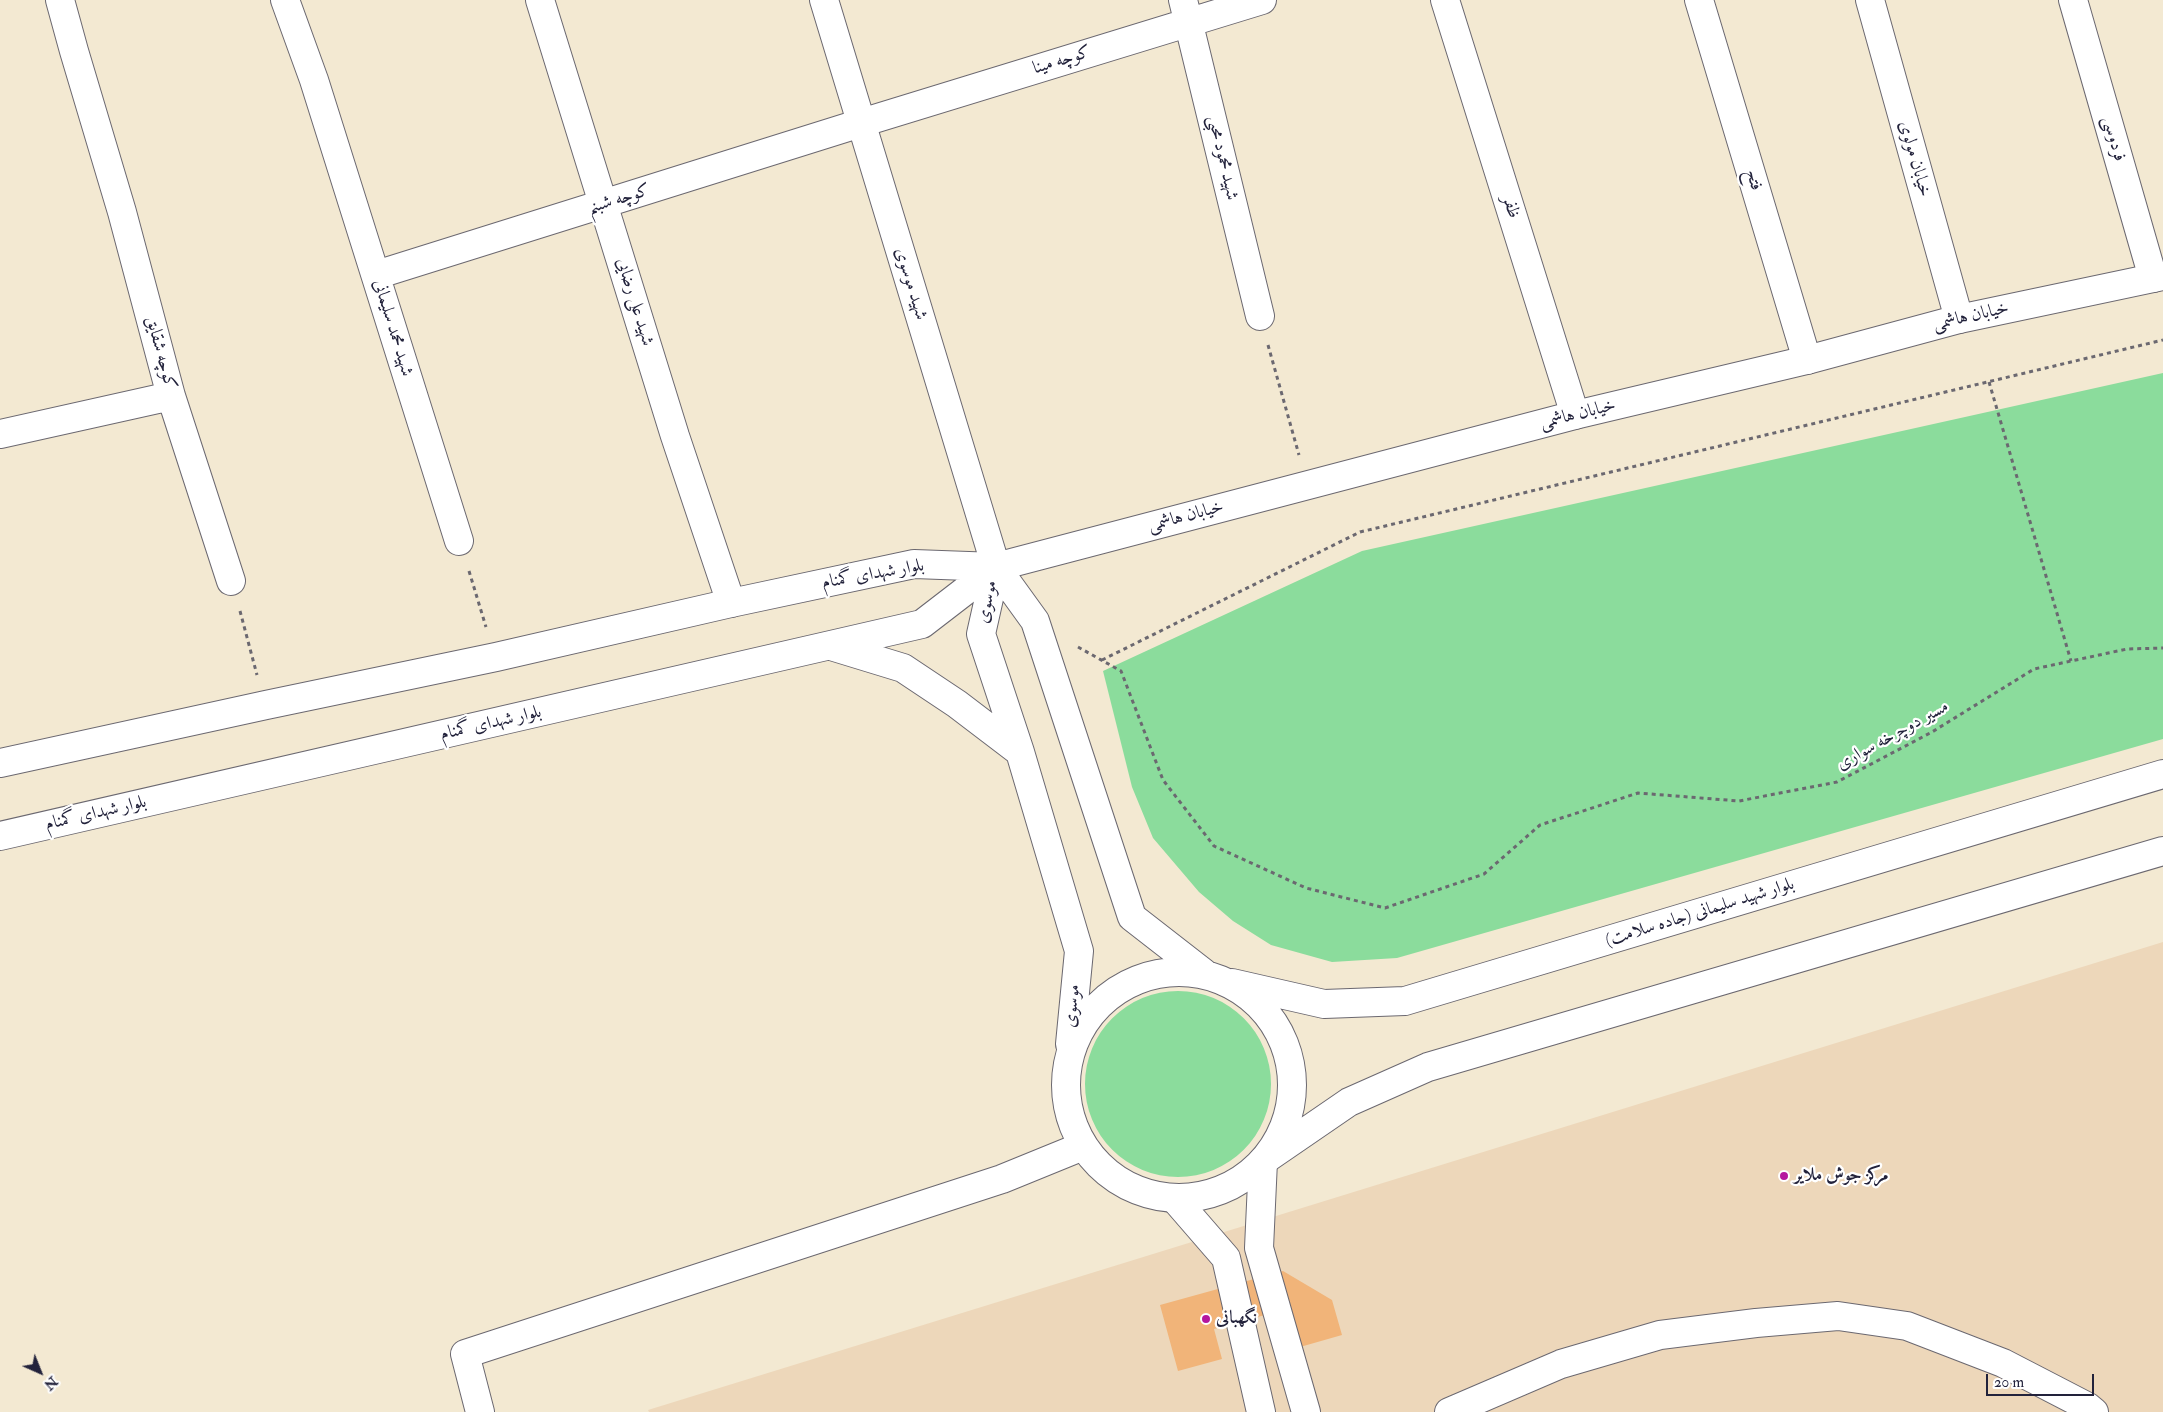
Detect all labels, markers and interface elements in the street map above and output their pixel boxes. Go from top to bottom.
street label: کوچه مینا [1030,42,1094,80]
street label: شهید محمود محبی [1202,113,1242,203]
street label: فردوسی [2096,114,2130,164]
street label: خیابان مولوی [1893,118,1935,200]
street label: فتح [1740,167,1766,193]
street label: کوچه شبنم [585,180,653,220]
street label: ظفر [1496,193,1524,221]
street label: شهید موسوی [889,245,931,323]
street label: شهید علی رضایی [610,255,658,349]
street label: شهید محمد سلیمانی [367,277,417,379]
street label: خیابان هاشمی [1931,298,2011,336]
street label: کوچه شقایق [140,314,180,392]
street label: خیابان هاشمی [1538,395,1618,435]
street label: خیابان هاشمی [1146,497,1226,537]
street label: بلوار شهدای گمنام [820,555,926,595]
street label: موسوی [973,579,1003,625]
street label: مسیر دوچرخه سواری [1833,696,1953,776]
street label: بلوار شهدای گمنام [438,702,544,746]
street label: بلوار شهدای گمنام [43,792,149,836]
street label: بلوار شهید سلیمانی (جاده سلامت) [1603,874,1797,952]
street label: موسوی [1060,983,1086,1029]
place label: مرکز جوش ملایر [1794,1165,1888,1187]
marker: مرکز جوش ملایر [1778,1170,1790,1182]
place label: نگهبانی [1216,1308,1257,1330]
marker: نگهبانی [1200,1313,1212,1325]
north arrow [15,1347,65,1397]
scale bar [1988,1364,2096,1396]
text: N [40,1373,61,1394]
text: 20 m [1994,1373,2024,1392]

